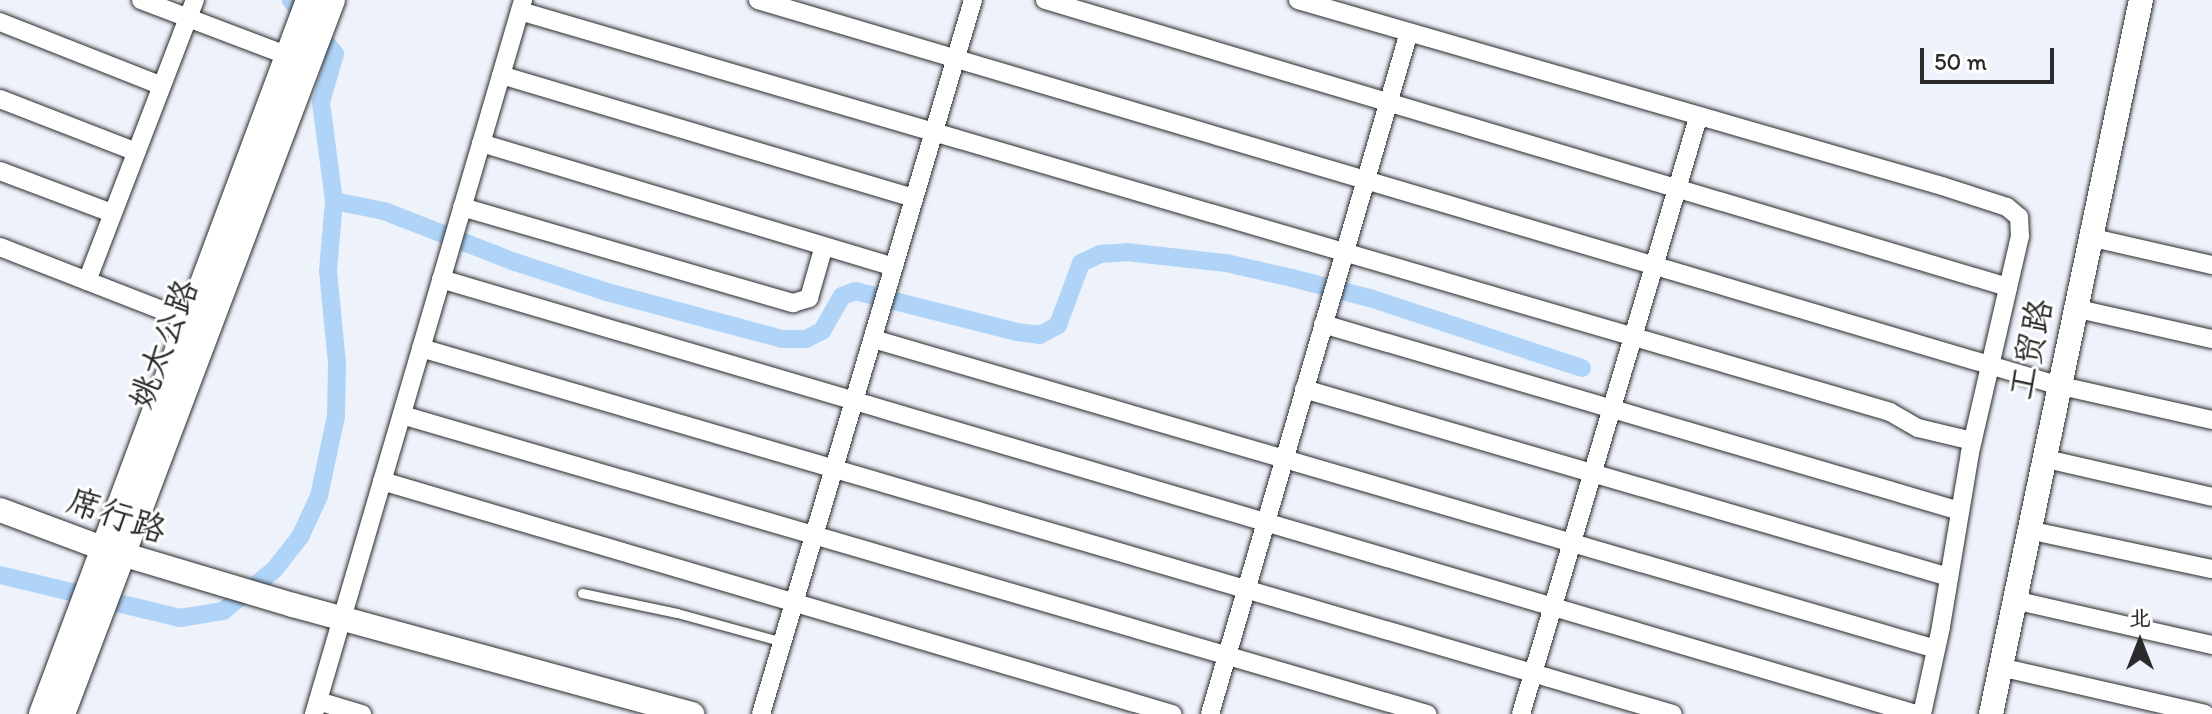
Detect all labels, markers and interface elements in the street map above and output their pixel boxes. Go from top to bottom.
scale bar [1924,32,2058,82]
text: 50 m [1934,47,1987,76]
street label: 姚太公路 [120,273,206,415]
street label: 工贸路 [1999,295,2061,403]
street label: 席行路 [62,479,172,551]
north arrow [2100,602,2180,682]
text: 北 [2129,604,2151,631]

